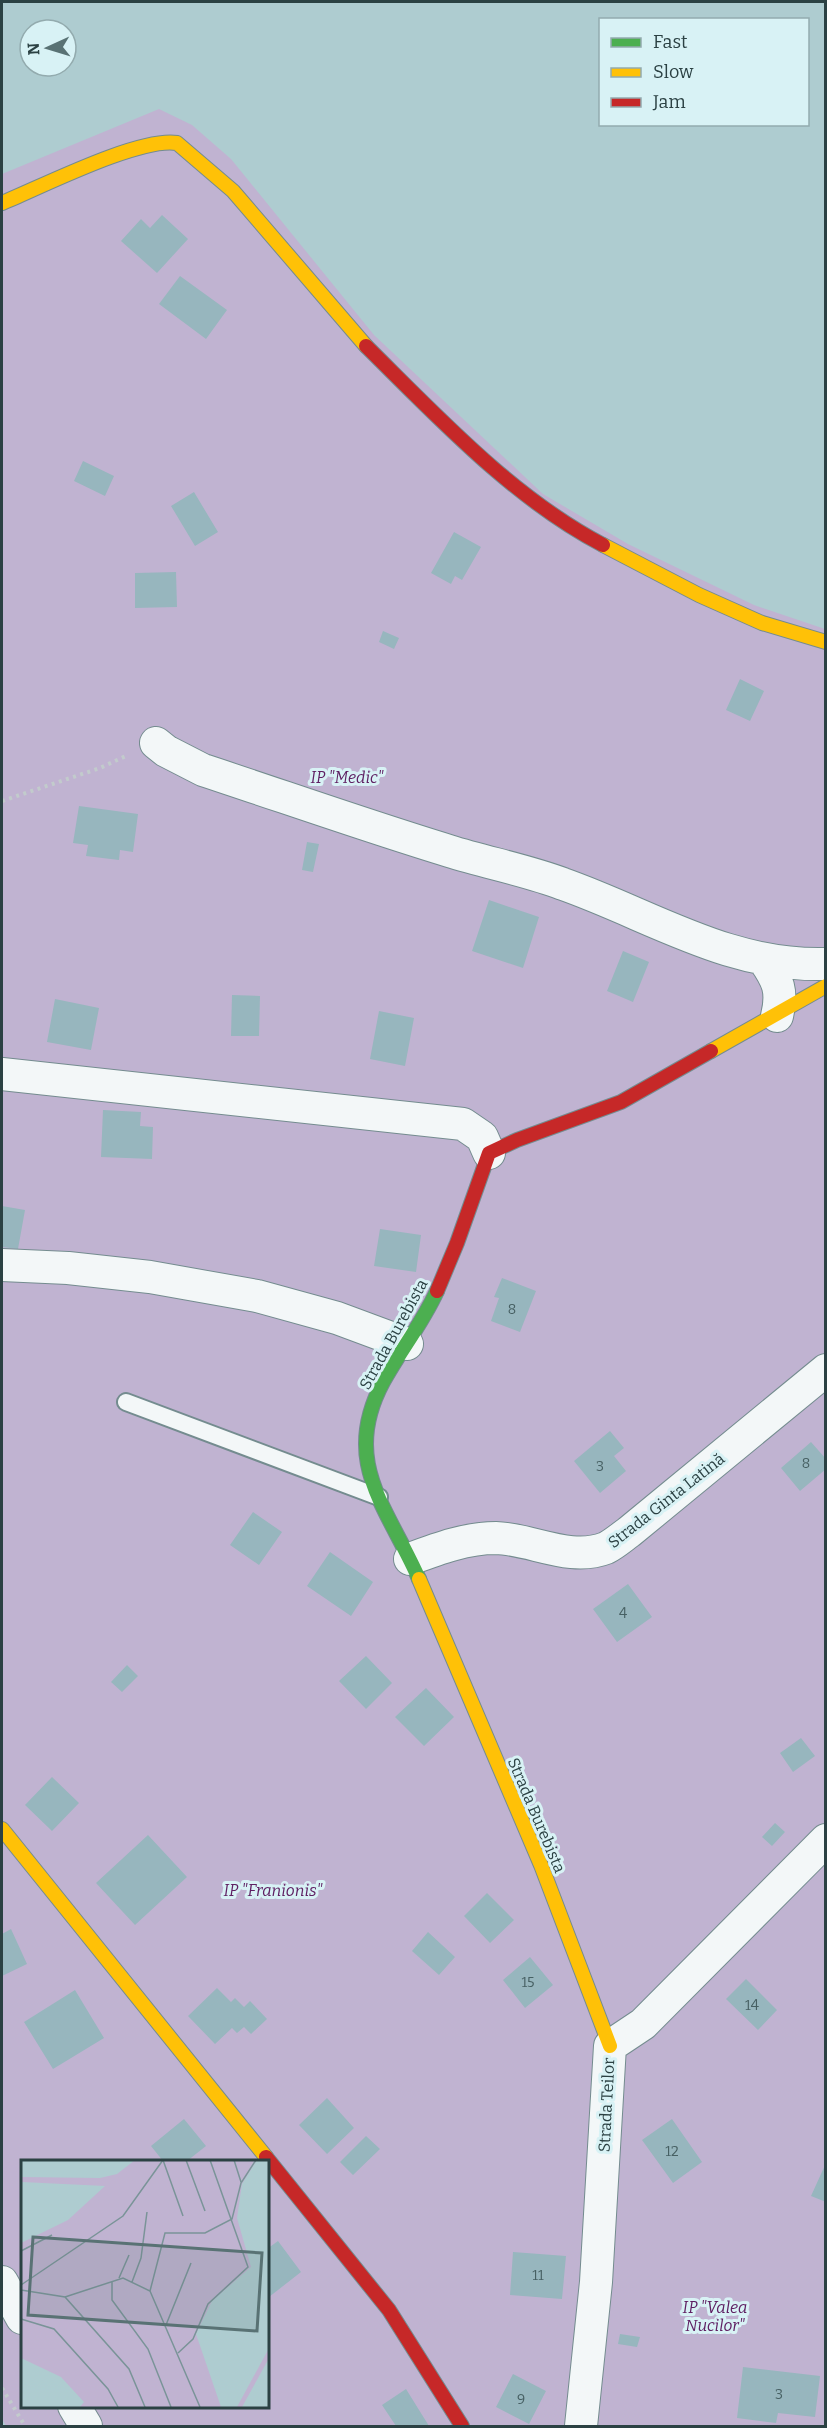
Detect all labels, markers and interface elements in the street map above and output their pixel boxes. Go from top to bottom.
north arrow [18,18,78,78]
legend [599,18,809,126]
text: Fast [653,31,688,53]
text: N [24,42,43,56]
text: Slow [653,61,694,83]
text: Jam [652,91,686,113]
park label: IP "Medic" [310,768,385,787]
street label: Strada Burebista [355,1276,432,1393]
house number: 8 [508,1301,516,1318]
street label: Strada Ginta Latină [604,1449,729,1552]
house number: 8 [802,1455,810,1472]
house number: 3 [596,1458,604,1475]
house number: 4 [619,1605,627,1622]
street label: Strada Burebista [504,1755,569,1876]
park label: IP "Franionis" [223,1881,324,1900]
house number: 15 [521,1974,535,1991]
house number: 14 [745,1997,759,2014]
street label: Strada Teilor [595,2057,618,2153]
house number: 12 [665,2143,679,2160]
inset map [21,2160,268,2407]
house number: 11 [532,2267,544,2284]
park label: IP "Valea Nucilor" [683,2298,747,2335]
house number: 3 [775,2386,783,2403]
house number: 9 [517,2391,525,2408]

